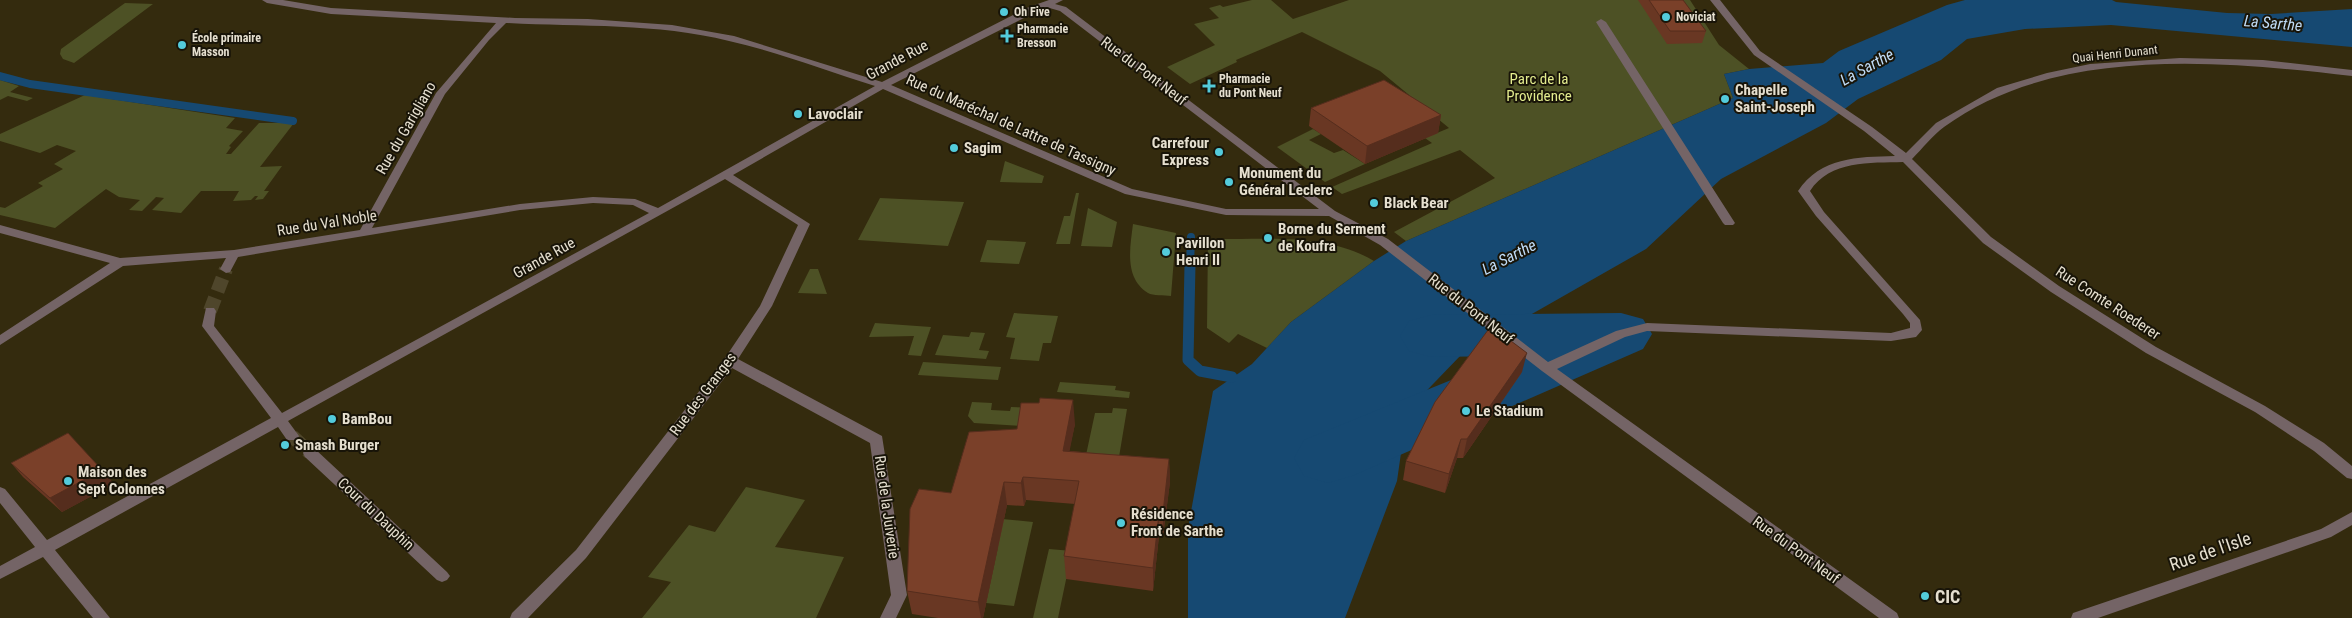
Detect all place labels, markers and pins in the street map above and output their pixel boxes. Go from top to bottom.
place label: Oh Five [1014,5,1050,19]
marker: Oh Five [998,6,1010,18]
place label: Noviciat [1676,10,1716,24]
marker: Noviciat [1660,11,1672,23]
place label: Pharmacie Bresson [1017,22,1068,50]
place label: École primaire Masson [192,30,261,59]
marker: Pharmacie Bresson [1001,30,1013,42]
marker: École primaire Masson [176,39,188,51]
place label: Pharmacie du Pont Neuf [1219,72,1282,100]
marker: Pharmacie du Pont Neuf [1203,80,1215,92]
place label: Chapelle Saint-Joseph [1735,81,1815,116]
marker: Chapelle Saint-Joseph [1719,93,1731,105]
place label: Lavoclair [808,105,863,123]
marker: Lavoclair [792,108,804,120]
place label: Carrefour Express [1152,134,1209,169]
place label: Sagim [964,139,1002,157]
marker: Sagim [948,142,960,154]
marker: Carrefour Express [1213,146,1225,158]
place label: Monument du Général Leclerc [1239,164,1333,199]
marker: Monument du Général Leclerc [1223,176,1235,188]
place label: Black Bear [1384,194,1448,212]
marker: Black Bear [1368,197,1380,209]
place label: Borne du Serment de Koufra [1278,220,1386,255]
marker: Borne du Serment de Koufra [1262,232,1274,244]
place label: Pavillon Henri II [1176,234,1224,269]
marker: Pavillon Henri II [1160,246,1172,258]
place label: Le Stadium [1476,402,1543,420]
marker: Le Stadium [1460,405,1472,417]
place label: BamBou [342,410,392,428]
marker: BamBou [326,413,338,425]
place label: Smash Burger [295,436,379,454]
marker: Smash Burger [279,439,291,451]
place label: Maison des Sept Colonnes [78,463,165,498]
marker: Maison des Sept Colonnes [62,475,74,487]
place label: Résidence Front de Sarthe [1131,505,1223,540]
marker: Résidence Front de Sarthe [1115,517,1127,529]
place label: CIC [1935,586,1960,607]
marker: CIC [1919,590,1931,602]

